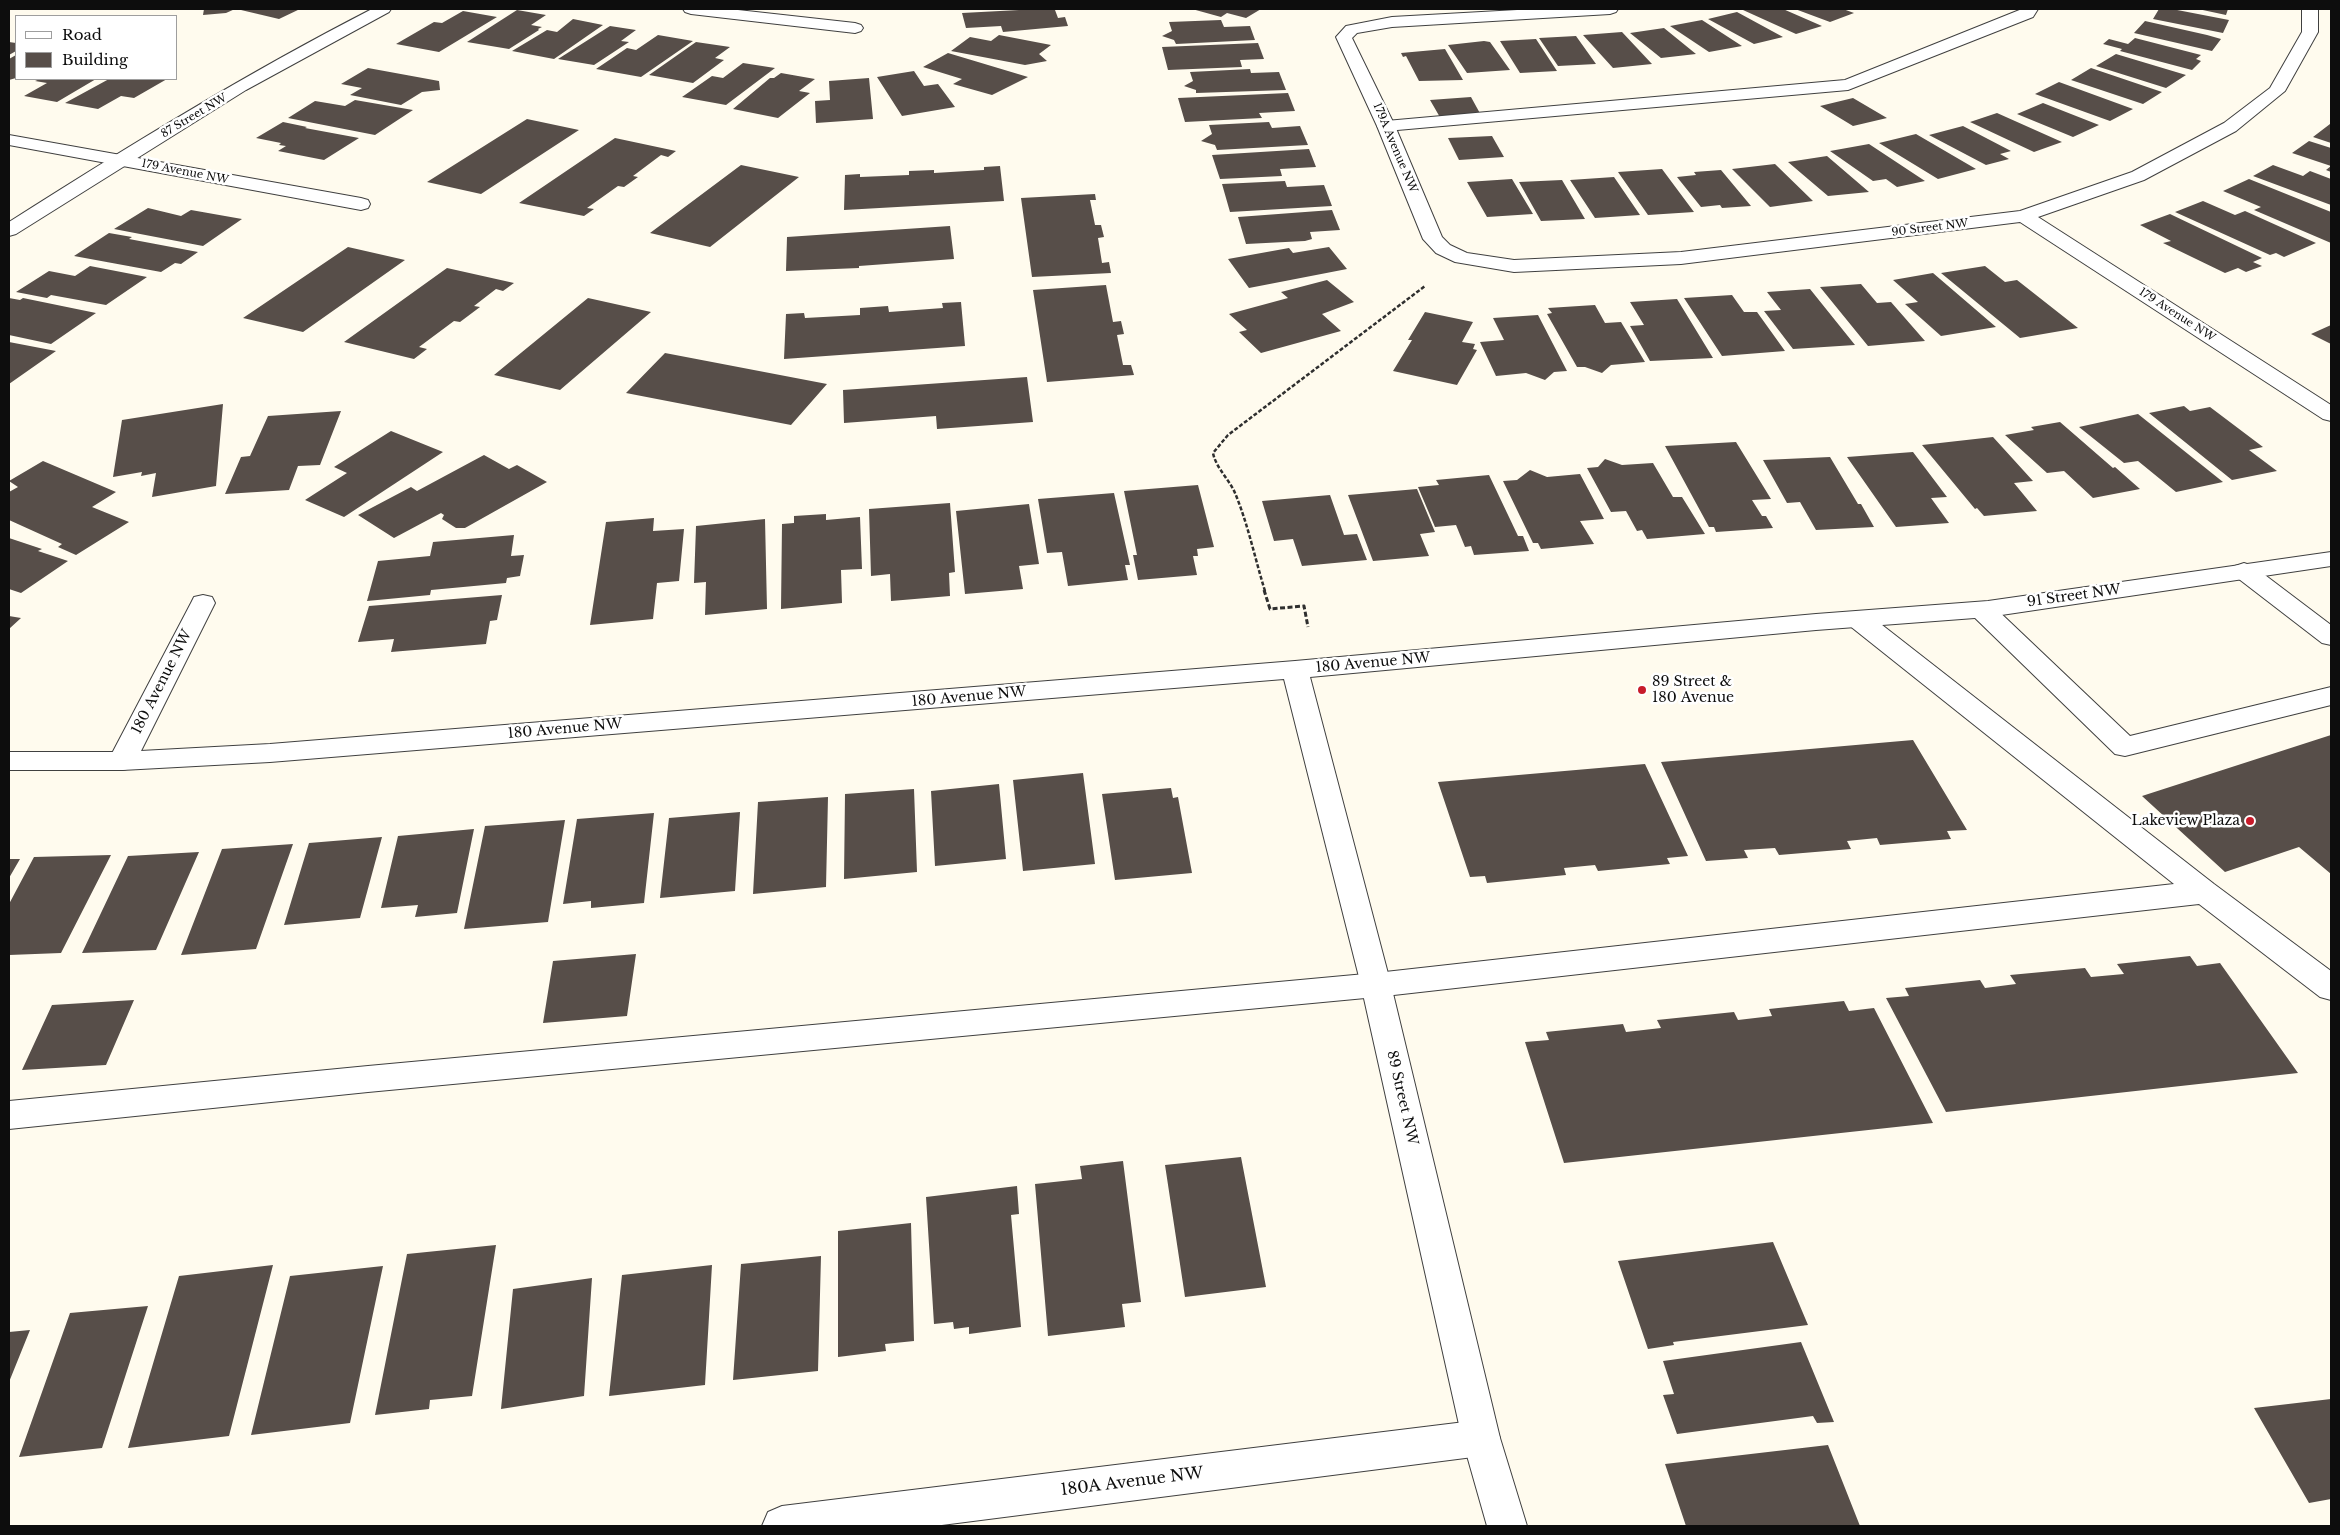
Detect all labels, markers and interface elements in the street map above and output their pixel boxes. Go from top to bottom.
legend [15,15,178,80]
text: Road [62,25,102,44]
text: Building [62,50,128,69]
street label: 87 Street NW [159,91,229,141]
street label: 179A Avenue NW [1370,101,1420,195]
street label: 179 Avenue NW [140,157,230,187]
street label: 90 Street NW [1891,217,1969,239]
street label: 179 Avenue NW [2136,285,2218,345]
street label: 91 Street NW [2026,581,2122,611]
street label: 180 Avenue NW [128,627,196,737]
street label: 180 Avenue NW [1315,650,1431,676]
place label: 89 Street & 180 Avenue [1652,674,1734,706]
street label: 180 Avenue NW [911,684,1027,710]
marker: 89 Street & 180 Avenue [1636,684,1648,696]
street label: 180 Avenue NW [507,716,623,742]
place label: Lakeview Plaza [2132,813,2240,829]
marker: Lakeview Plaza [2244,815,2256,827]
street label: 89 Street NW [1383,1049,1421,1147]
street label: 180A Avenue NW [1060,1464,1204,1500]

